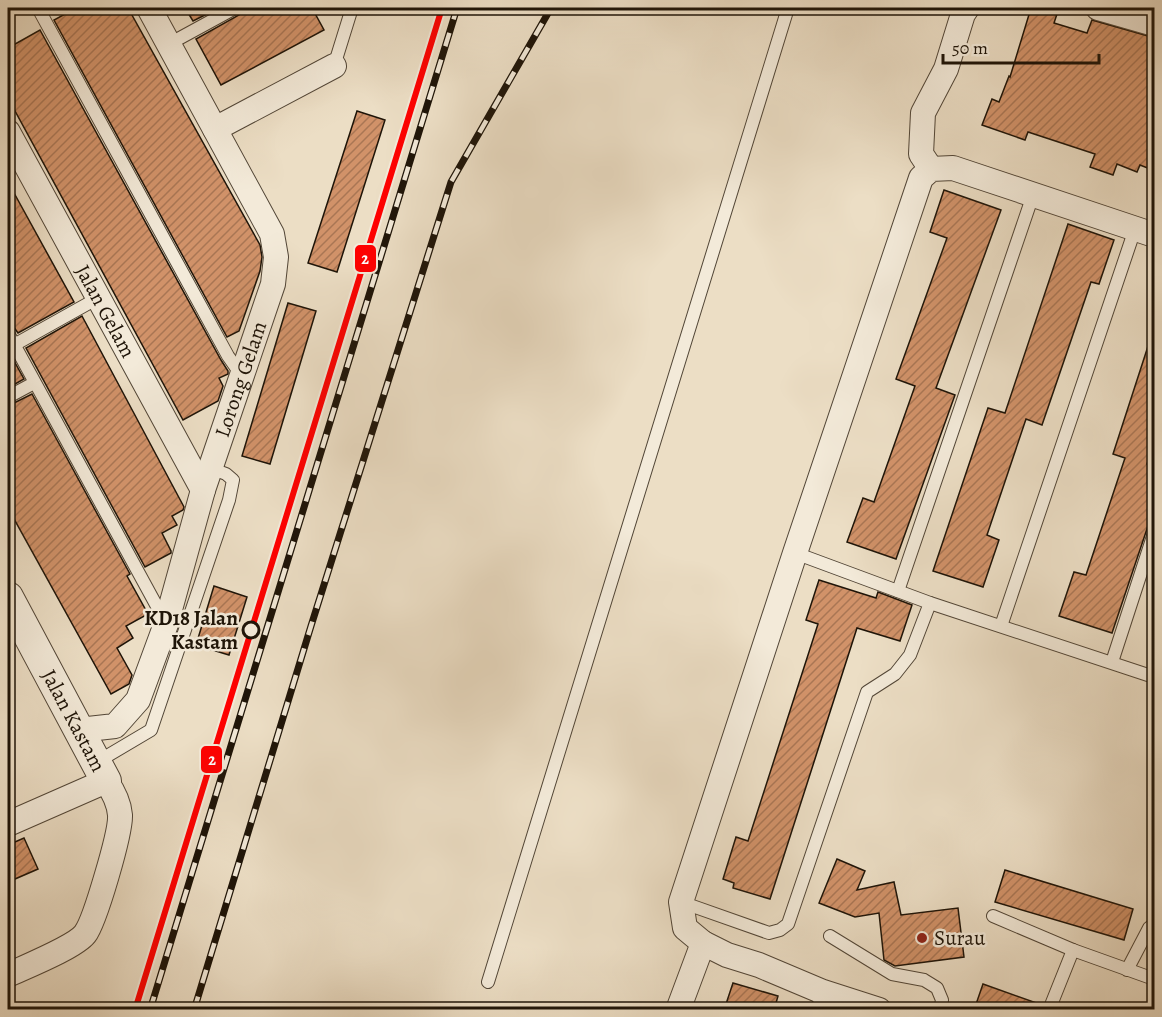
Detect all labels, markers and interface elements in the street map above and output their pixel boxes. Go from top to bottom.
scale bar [943,27,1099,65]
text: 50 m [952,36,988,60]
line badge: 2 [354,244,377,273]
text: 2 [361,248,369,270]
street label: Jalan Gelam [69,260,142,363]
street label: Lorong Gelam [208,317,273,441]
place label: KD18 Jalan Kastam [144,604,238,656]
marker: KD18 Jalan Kastam [242,621,260,639]
street label: Jalan Kastam [35,665,113,777]
line badge: 2 [200,745,223,774]
text: 2 [208,749,216,771]
place label: Surau [934,924,986,952]
marker: Surau [915,931,929,945]

